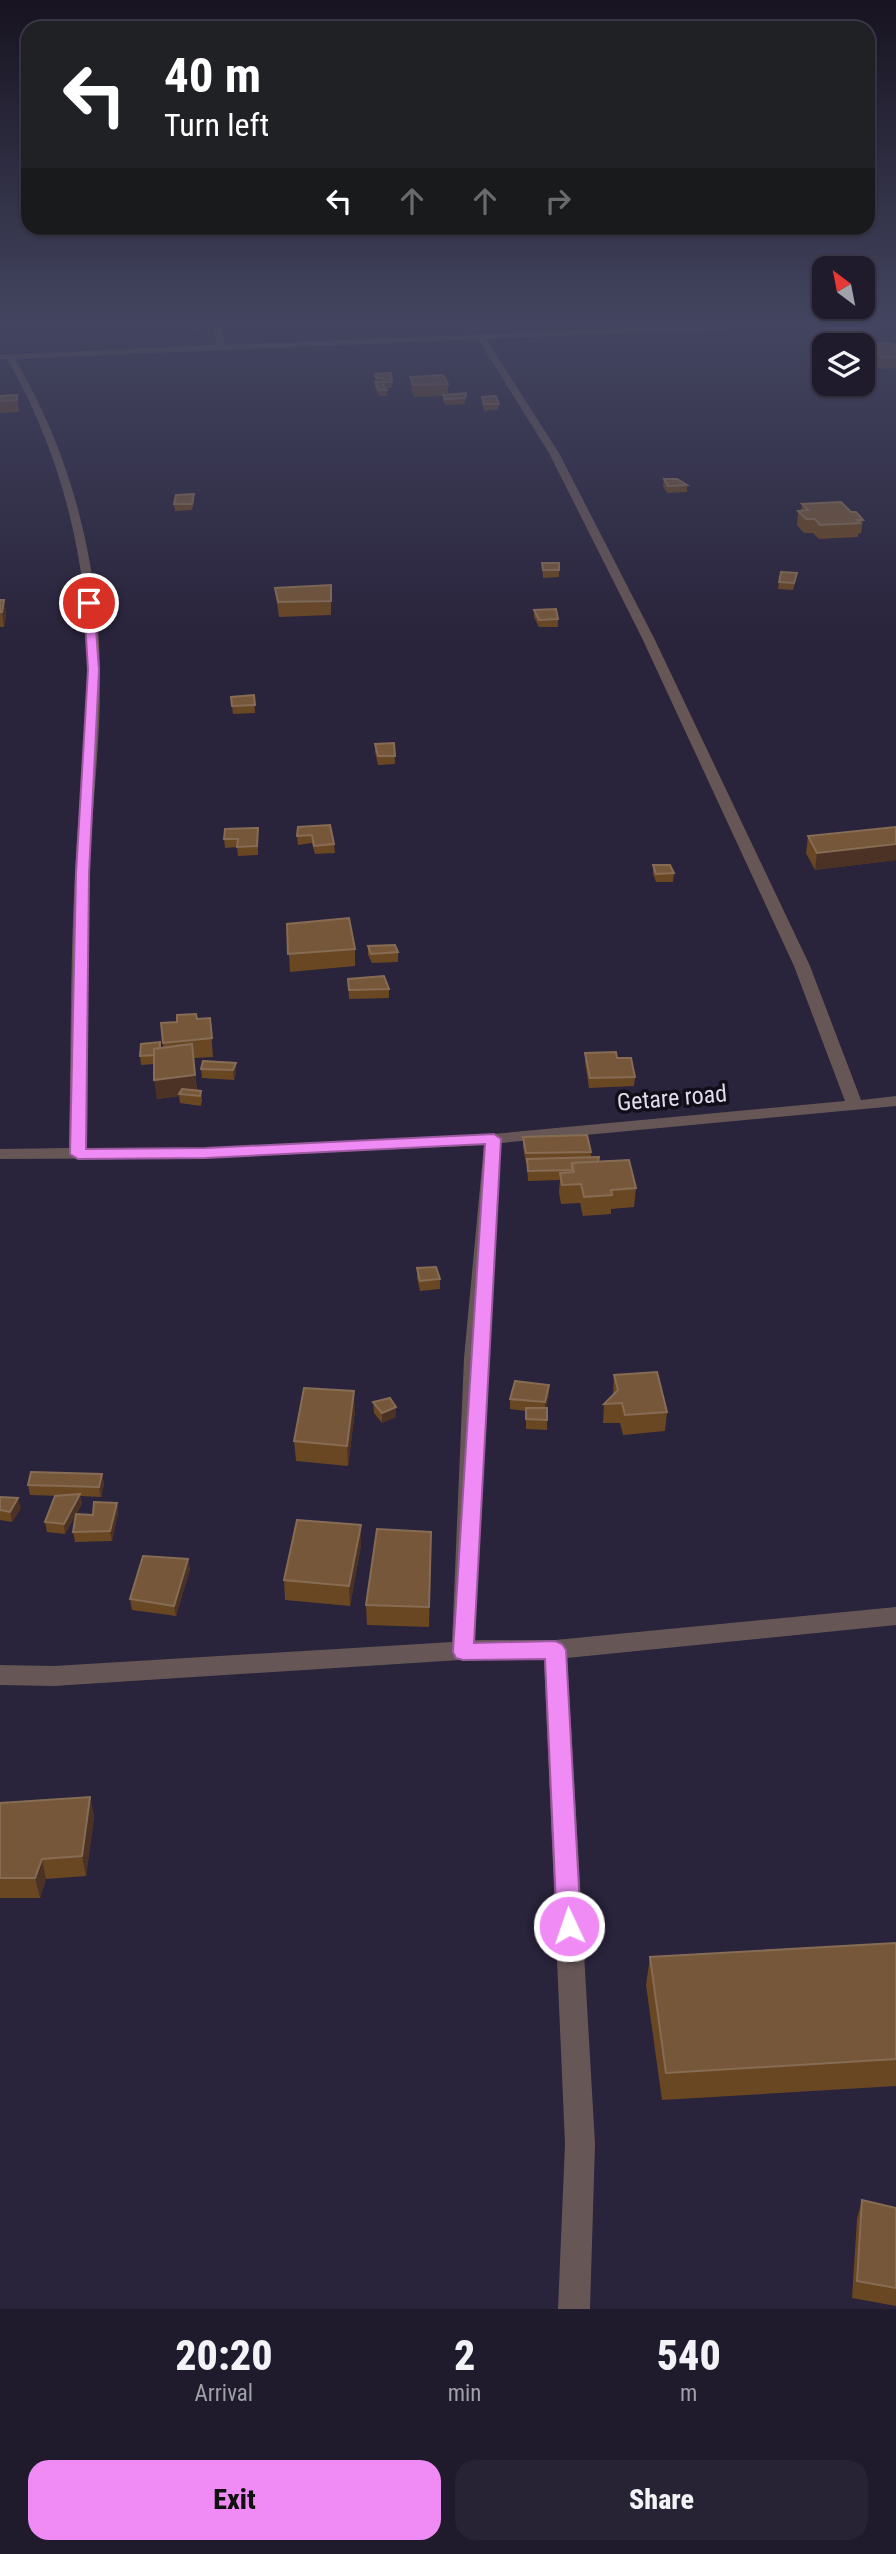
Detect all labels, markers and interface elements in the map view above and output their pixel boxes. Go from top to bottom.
text: 40 m [164,47,261,104]
icon: left [49,49,140,140]
text: Turn left [164,106,269,144]
icon: left [320,182,358,220]
icon: ahead [393,182,431,220]
icon: ahead [466,182,504,220]
icon: right [539,182,577,220]
north arrow [812,256,875,318]
map controls [812,256,875,396]
button: layers [812,333,875,396]
pin [59,573,119,633]
icon: arrive [70,584,108,622]
street label: Getare road [616,1079,728,1117]
position arrow [532,1889,606,1963]
text: 20:20 [175,2331,272,2380]
text: 2 [454,2331,475,2380]
text: 540 [657,2331,721,2380]
text: Arrival [195,2380,253,2407]
text: min [448,2380,481,2407]
text: m [680,2380,697,2407]
button: Exit [28,2460,441,2540]
button: Share [455,2460,868,2540]

